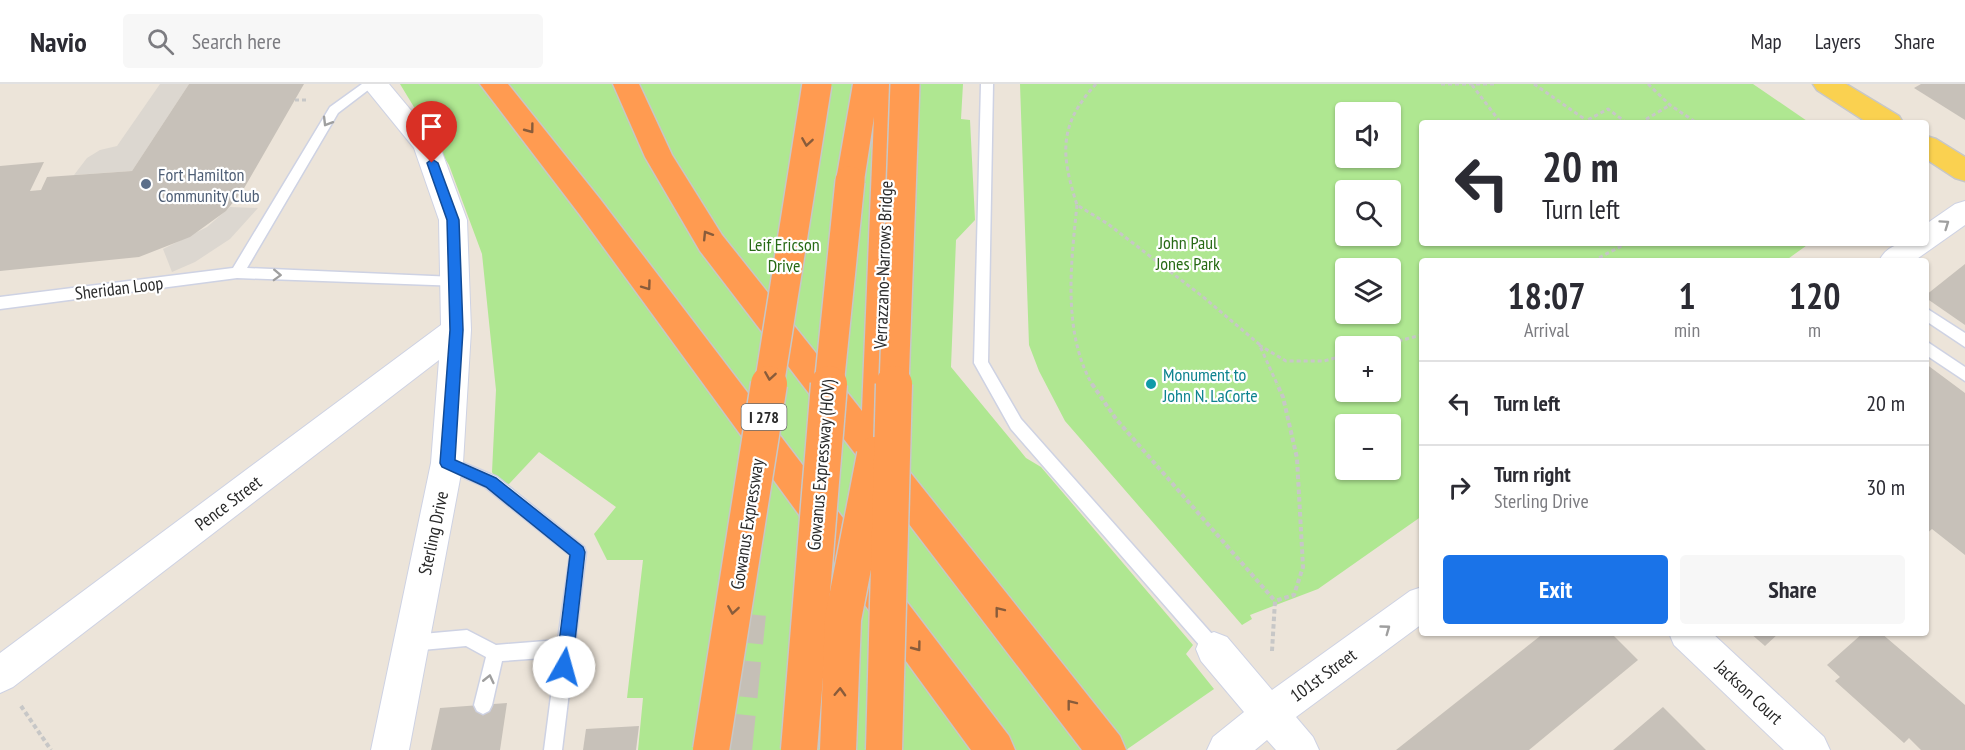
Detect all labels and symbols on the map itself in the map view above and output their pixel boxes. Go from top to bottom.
pin [406,101,457,163]
one-way arrow [322,116,334,126]
one-way arrow [523,123,534,134]
one-way arrow [802,137,814,146]
place label: Fort Hamilton Community Club [158,163,260,207]
marker: Fort Hamilton Community Club [139,177,153,191]
street label: Verrazzano-Narrows Bridge [869,181,897,350]
one-way arrow [1939,220,1950,231]
one-way arrow [702,231,714,241]
park label: John Paul Jones Park [1155,231,1220,275]
park label: Leif Ericson Drive [748,233,820,277]
one-way arrow [273,268,282,281]
street label: Sheridan Loop [74,271,165,305]
one-way arrow [640,279,651,290]
place label: Monument to John N. LaCorte [1162,363,1258,407]
one-way arrow [765,371,777,381]
marker: Monument to John N. LaCorte [1144,377,1158,391]
street label: Gowanus Expressway (HOV) [802,378,840,551]
road number: I 278 [742,404,786,430]
street label: Gowanus Expressway [725,457,769,591]
street label: Pence Street [190,470,266,536]
street label: Sterling Drive [413,489,453,577]
one-way arrow [728,605,740,615]
one-way arrow [996,607,1007,618]
one-way arrow [1380,625,1391,636]
position arrow [532,635,596,699]
one-way arrow [910,640,921,651]
street label: 101st Street [1285,643,1361,707]
street label: Jackson Court [1710,654,1788,729]
one-way arrow [481,674,494,684]
one-way arrow [834,687,847,696]
one-way arrow [1067,699,1078,710]

